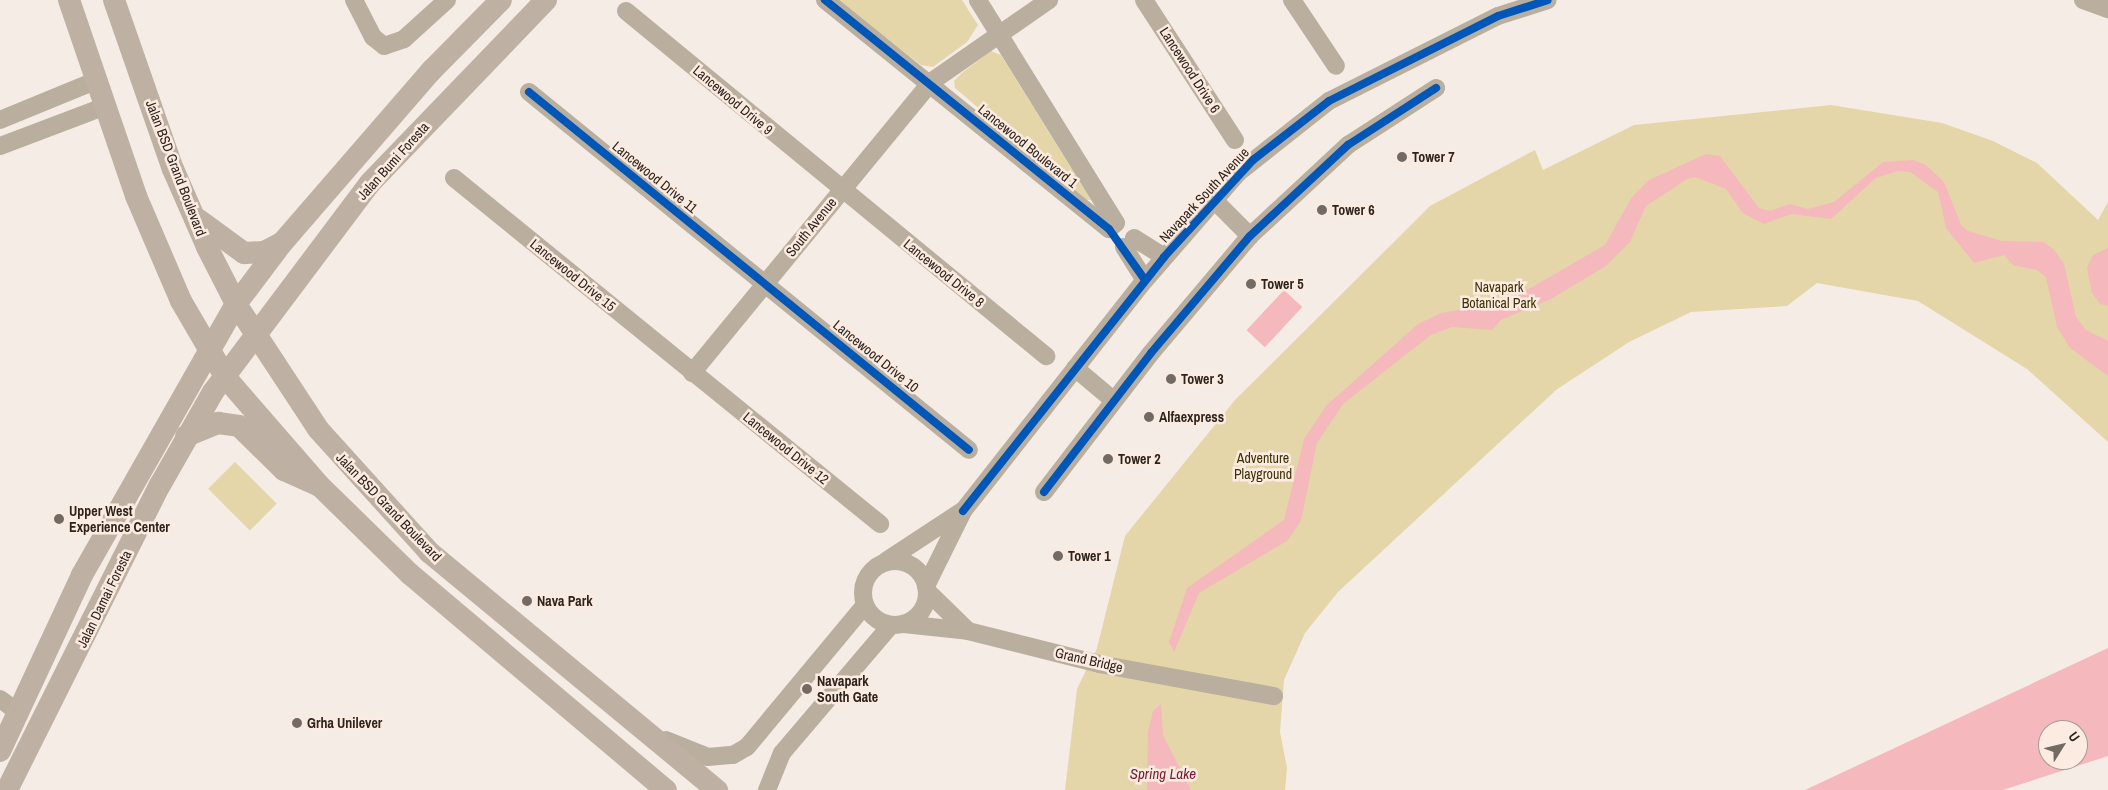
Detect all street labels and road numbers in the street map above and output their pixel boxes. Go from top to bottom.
street label: Lancewood Drive 6 [1156,24,1224,116]
street label: Lancewood Drive 9 [690,62,776,138]
street label: Jalan BSD Grand Boulevard [142,98,210,238]
street label: Lancewood Boulevard 1 [975,101,1081,191]
street label: Jalan Bumi Foresta [354,119,432,203]
street label: Lancewood Drive 11 [609,138,701,216]
street label: Navapark South Avenue [1155,144,1253,246]
street label: South Avenue [782,194,840,260]
street label: Lancewood Drive 15 [527,235,619,315]
street label: Lancewood Drive 8 [900,235,988,311]
street label: Lancewood Drive 10 [830,316,922,396]
street label: Lancewood Drive 12 [740,408,832,488]
street label: Jalan BSD Grand Boulevard [333,449,445,565]
street label: Jalan Damai Foresta [73,548,135,650]
street label: Grand Bridge [1054,644,1124,676]

